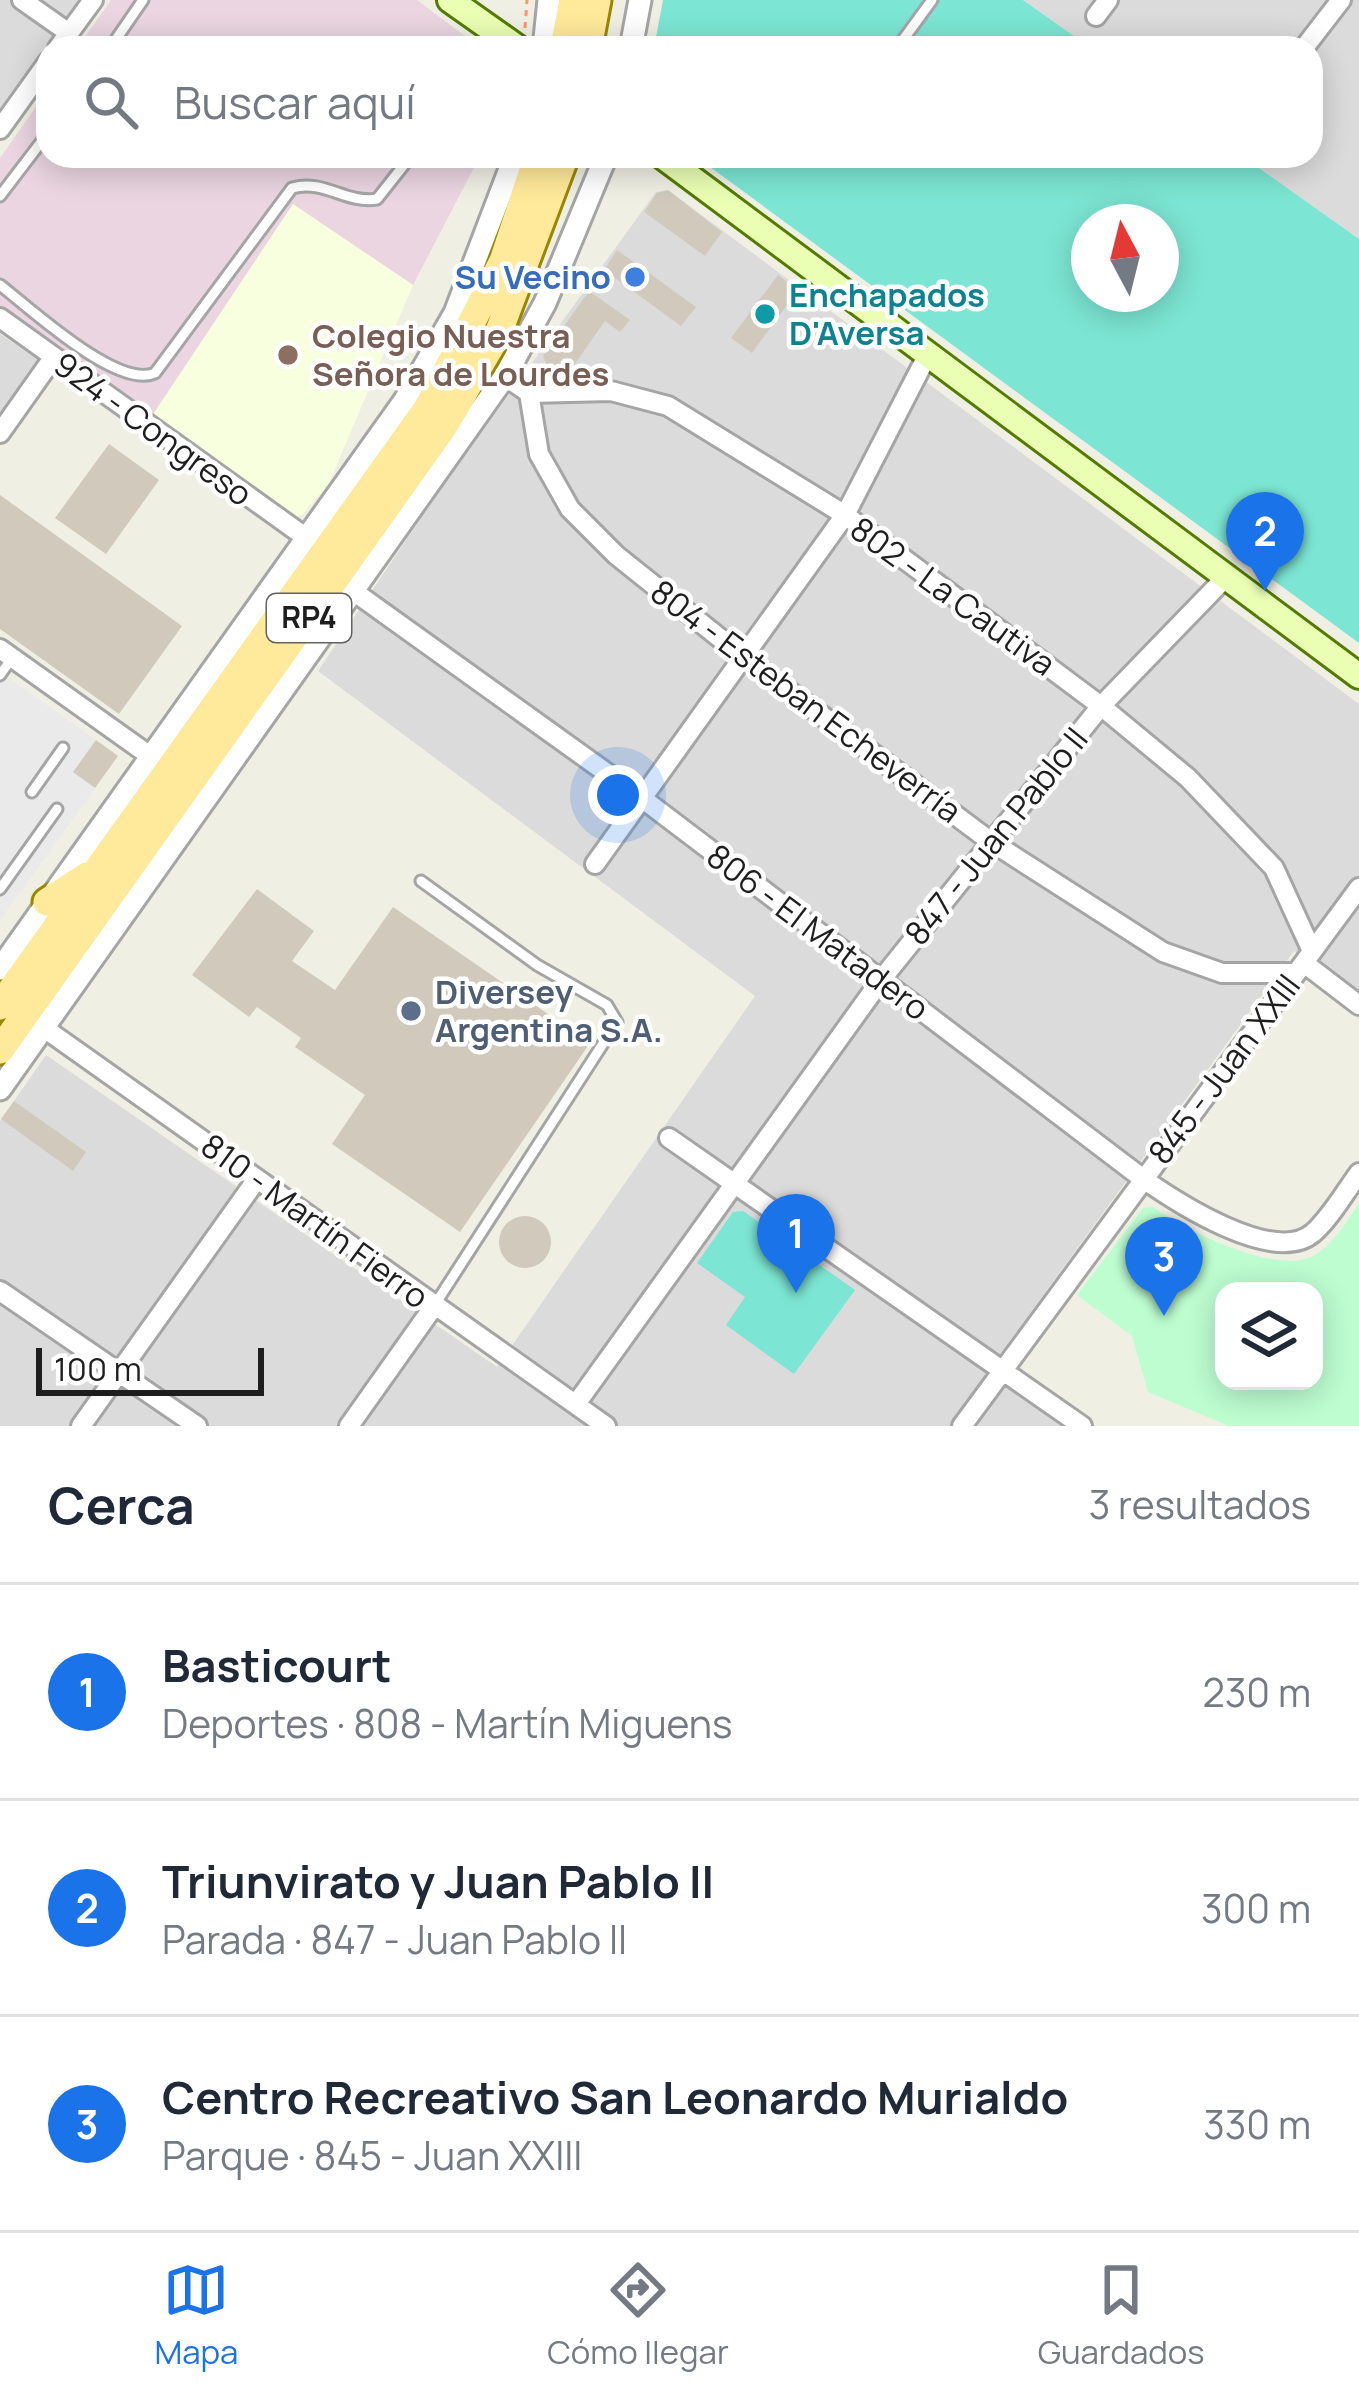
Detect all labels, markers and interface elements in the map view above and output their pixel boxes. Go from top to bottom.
search box [36,36,1323,168]
icon: search [78,69,144,135]
text: Buscar aquí [174,71,416,133]
north arrow [1071,204,1179,312]
place label: Su Vecino [455,254,611,299]
marker: Su Vecino [622,264,648,290]
place label: Enchapados D'Aversa [789,272,985,355]
marker: Enchapados D'Aversa [752,301,778,327]
place label: Colegio Nuestra Señora de Lourdes [312,313,609,396]
street label: 924 - Congreso [45,341,262,516]
marker: Colegio Nuestra Señora de Lourdes [275,342,301,368]
pin: 2 [1226,492,1304,591]
street label: 802 - La Cautiva [842,506,1065,685]
street label: 804 - Esteban Echeverría [642,569,971,832]
road number: RP4 [267,594,351,642]
street label: 847 - Juan Pablo II [894,717,1097,954]
your location [588,765,648,825]
street label: 806 - El Matadero [698,833,939,1030]
street label: 845 - Juan XXIII [1137,964,1310,1173]
place label: Diversey Argentina S.A. [435,969,663,1052]
marker: Diversey Argentina S.A. [398,998,424,1024]
street label: 810 - Martín Fierro [192,1123,438,1318]
pin: 1 [757,1194,835,1293]
pin: 3 [1125,1217,1203,1316]
map controls [1215,1282,1323,1390]
button: layers [1215,1282,1323,1390]
scale bar [36,1342,264,1395]
text: 100 m [54,1346,142,1391]
text: Cerca [48,1470,195,1539]
text: 3 resultados [1089,1477,1311,1531]
text: Basticourt [162,1634,391,1696]
text: 1 [78,1665,96,1719]
text: 230 m [1203,1665,1311,1719]
text: Deportes · 808 - Martín Miguens [162,1696,732,1750]
text: Triunvirato y Juan Pablo II [162,1850,714,1912]
text: 2 [75,1881,99,1935]
text: 300 m [1201,1881,1311,1935]
text: Parada · 847 - Juan Pablo II [162,1912,627,1966]
text: Centro Recreativo San Leonardo Murialdo [162,2066,1068,2128]
text: 3 [76,2097,98,2151]
text: 330 m [1203,2097,1311,2151]
text: Parque · 845 - Juan XXIII [162,2128,582,2182]
tab: Mapa [154,2257,238,2374]
tab: Cómo llegar [547,2257,729,2374]
tab: Guardados [1038,2257,1205,2374]

